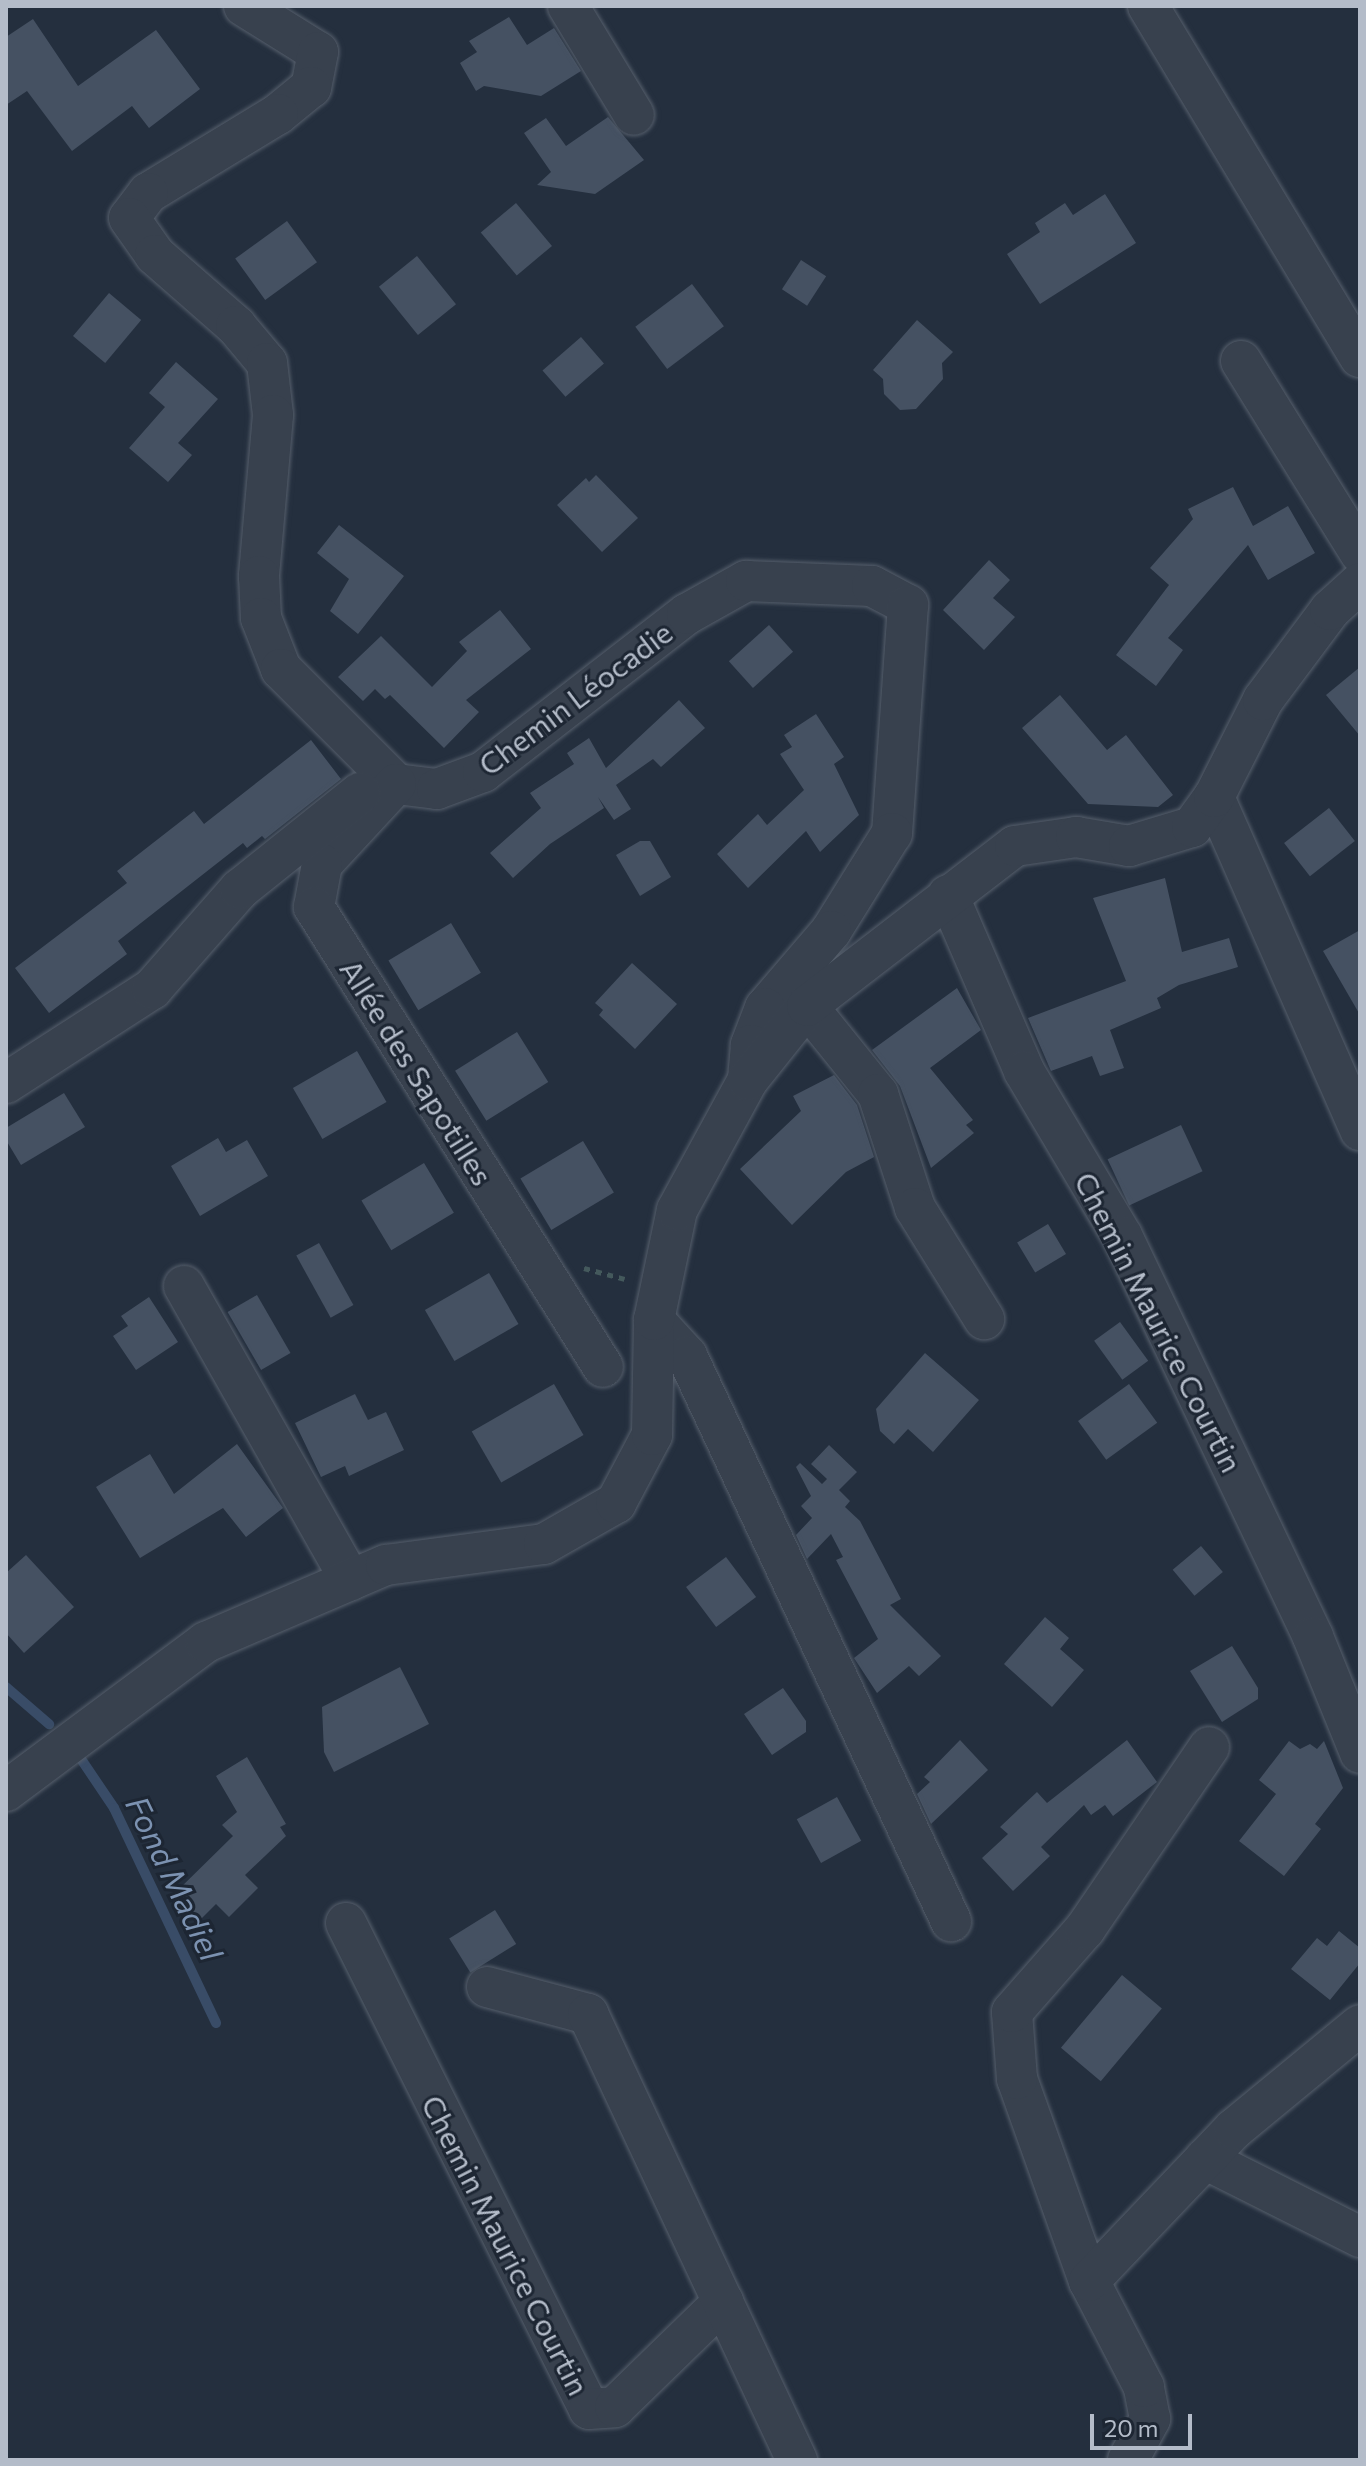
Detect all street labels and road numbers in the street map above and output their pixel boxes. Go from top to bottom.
street label: Chemin Léocadie [471,614,679,782]
street label: Allée des Sapotilles [333,952,501,1192]
street label: Chemin Maurice Courtin [1068,1166,1250,1478]
street label: Chemin Maurice Courtin [415,2089,597,2401]

